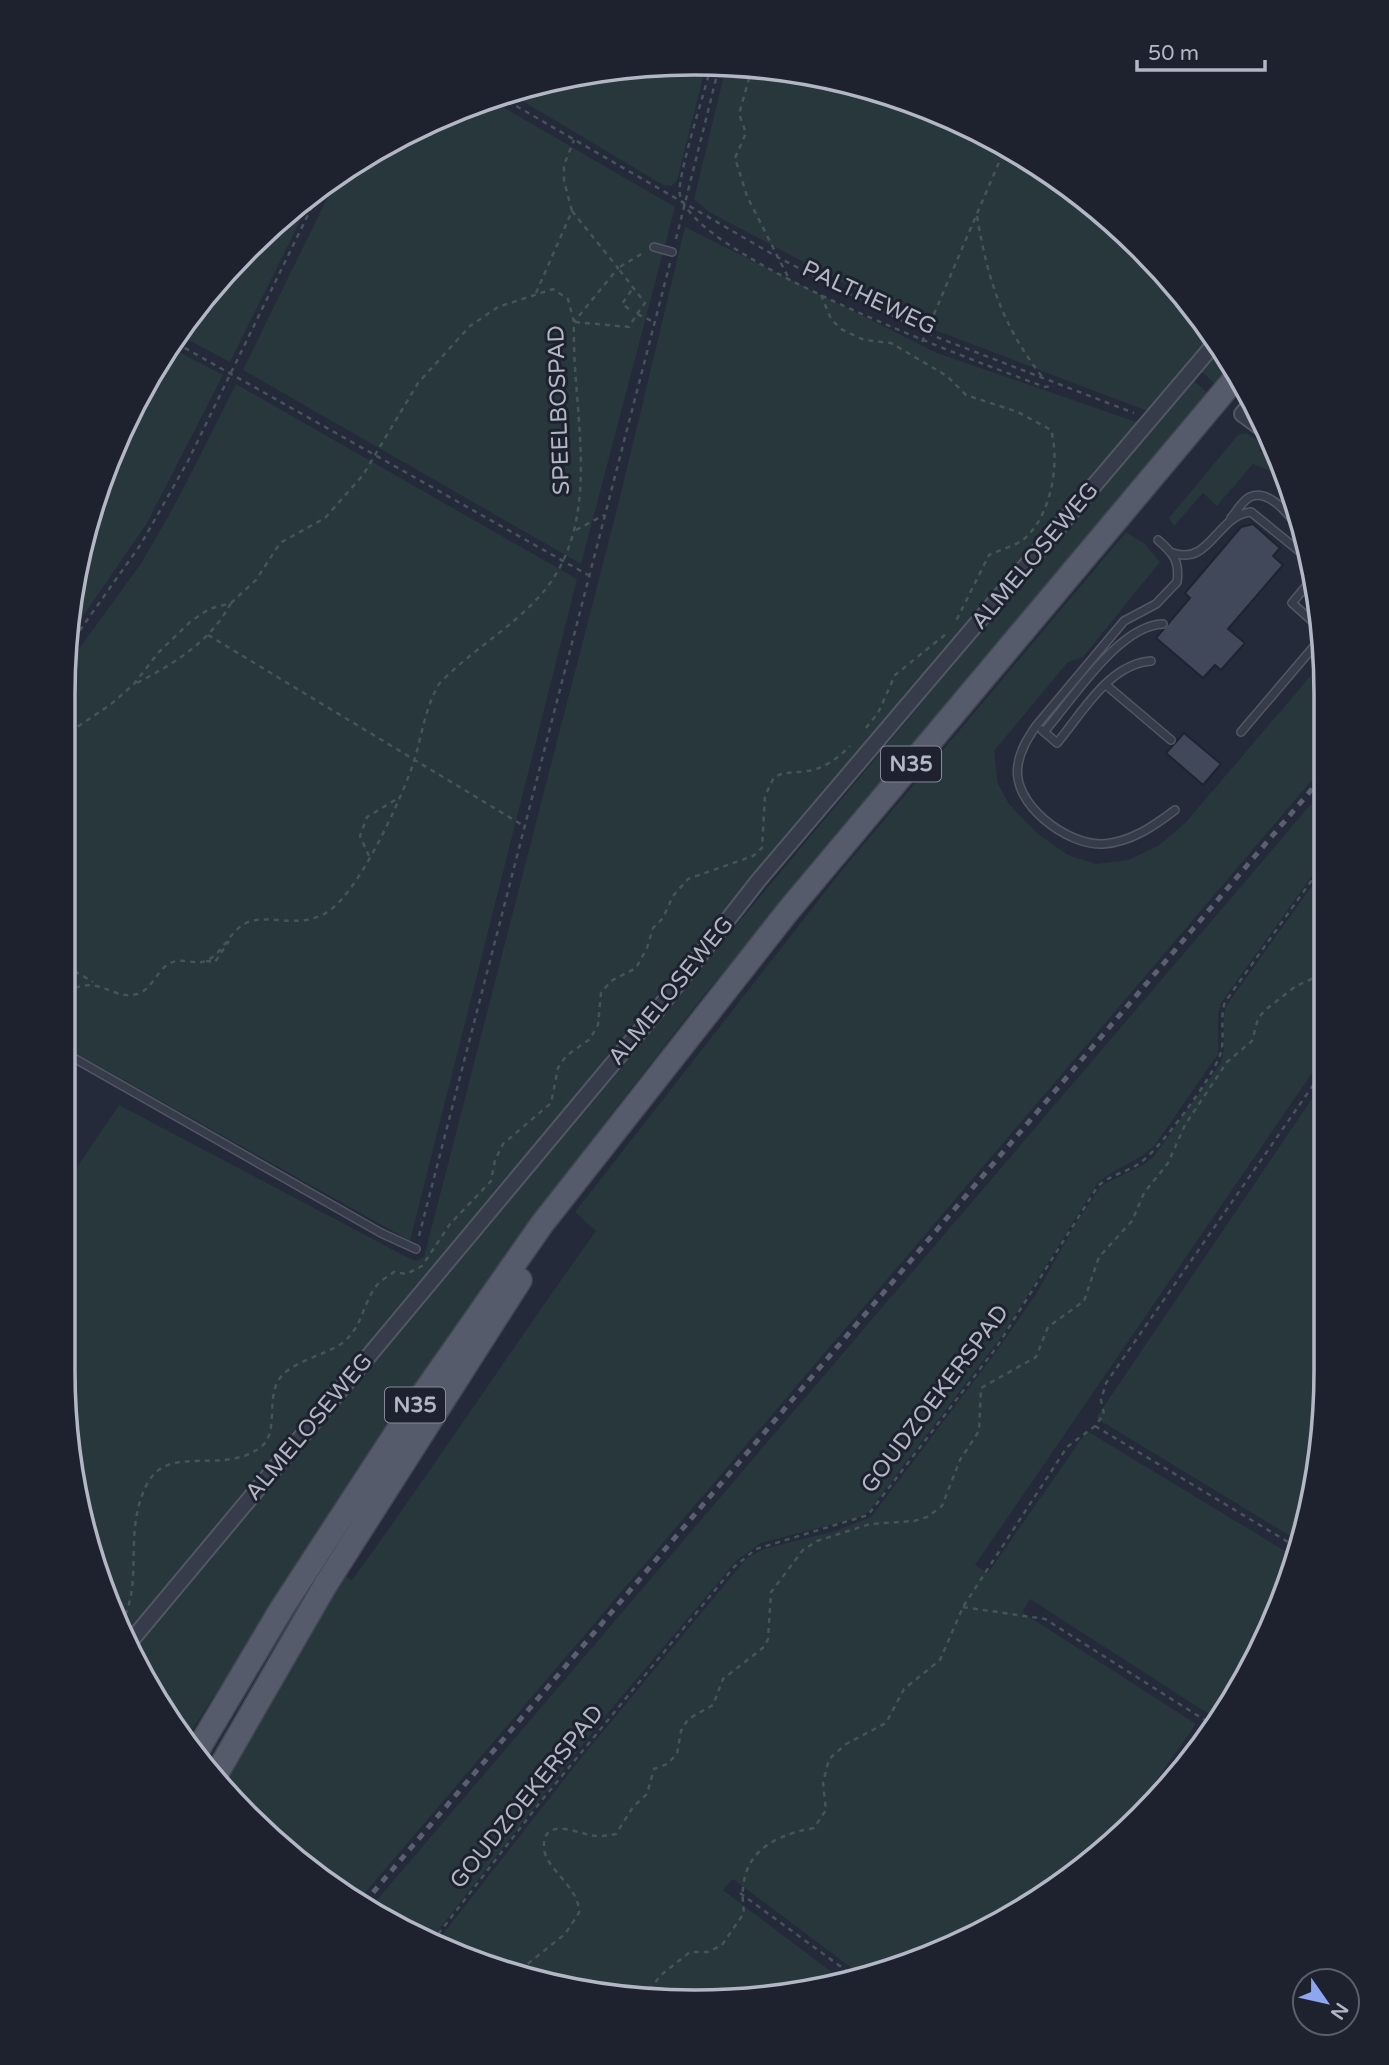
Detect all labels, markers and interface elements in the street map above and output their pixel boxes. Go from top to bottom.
scale bar [1137,28,1265,72]
text: 50 m [1148,41,1199,66]
street label: PALTHEWEG [798,255,940,341]
street label: SPEELBOSPAD [542,325,576,495]
street label: ALMELOSEWEG [965,477,1105,635]
road number: N35 [881,746,941,782]
street label: ALMELOSEWEG [602,911,740,1071]
street label: GOUDZOEKERSPAD [855,1299,1015,1499]
street label: ALMELOSEWEG [239,1348,379,1506]
road number: N35 [385,1388,445,1422]
street label: GOUDZOEKERSPAD [444,1699,610,1895]
north arrow [1291,1967,1361,2037]
text: N [1326,1998,1353,2023]

